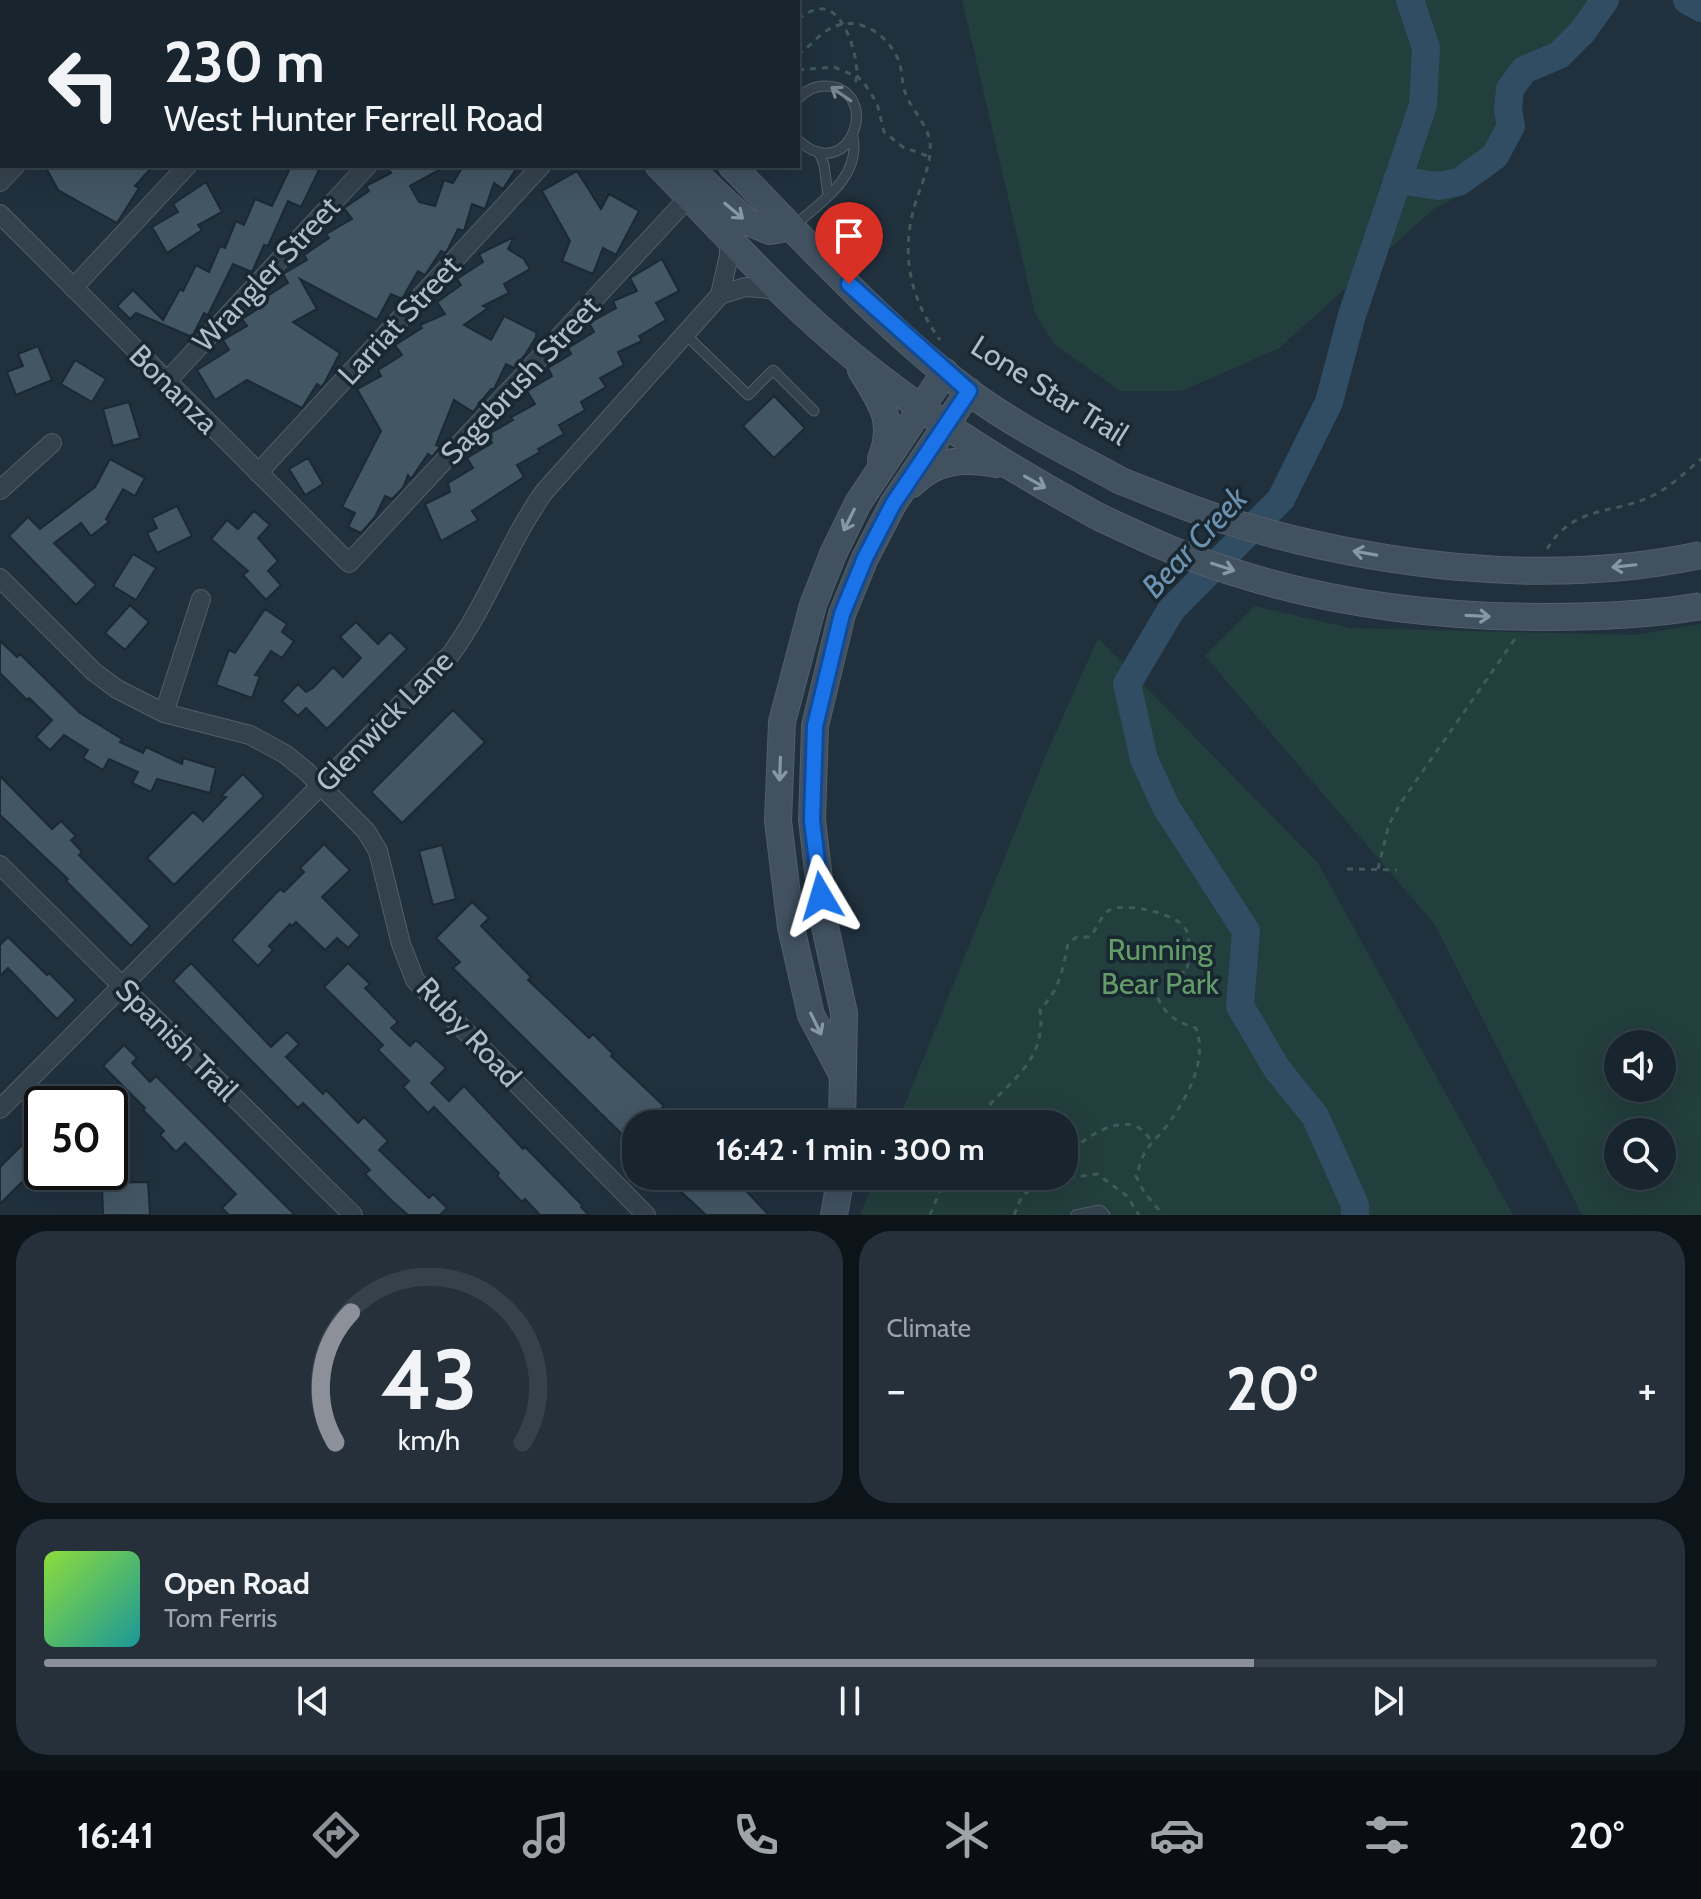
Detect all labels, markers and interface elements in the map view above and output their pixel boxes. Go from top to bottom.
text: 230 m [164,28,325,96]
icon: left [32,32,136,136]
one-way arrow [830,86,853,103]
text: West Hunter Ferrell Road [164,96,543,140]
street label: Wrangler Street [185,189,347,359]
one-way arrow [723,202,743,220]
pin [815,202,883,284]
icon: arrive [827,214,871,258]
street label: Larriat Street [330,248,468,392]
street label: Sagebrush Street [433,288,607,472]
street label: Lone Star Trail [965,327,1135,453]
street label: Bonanza [122,337,227,442]
one-way arrow [1023,475,1047,490]
water label: Bear Creek [1133,478,1256,605]
one-way arrow [841,508,856,532]
one-way arrow [1353,545,1378,560]
one-way arrow [1611,559,1638,574]
one-way arrow [1210,561,1235,576]
one-way arrow [1464,609,1491,624]
street label: Glenwick Lane [307,643,461,799]
one-way arrow [773,755,788,782]
position arrow [779,854,863,938]
park label: Running Bear Park [1101,931,1220,1002]
street label: Ruby Road [409,969,529,1095]
street label: Spanish Trail [108,971,246,1109]
one-way arrow [809,1012,824,1036]
map controls [1604,1030,1676,1190]
button: sound [1604,1030,1676,1102]
speed limit sign: 50 [24,1086,128,1190]
button: search [1604,1118,1676,1190]
text: 16:42 · 1 min · 300 m [715,1131,985,1168]
text: Climate [887,1312,971,1344]
text: 43 [381,1329,478,1430]
text: 20° [1226,1352,1317,1425]
text: − [887,1363,906,1416]
text: + [1638,1363,1657,1416]
text: km/h [398,1422,461,1457]
text: Open Road [164,1565,310,1602]
text: Tom Ferris [164,1602,277,1634]
icon: previous [291,1679,335,1723]
icon: pause [828,1679,872,1723]
icon: next [1366,1679,1410,1723]
icon: directions [308,1807,364,1863]
icon: music [518,1807,574,1863]
icon: phone [728,1807,784,1863]
icon: climate [939,1807,995,1863]
icon: car [1149,1807,1205,1863]
icon: filters [1359,1807,1415,1863]
text: 16:41 [77,1813,154,1857]
text: 20° [1569,1813,1624,1857]

